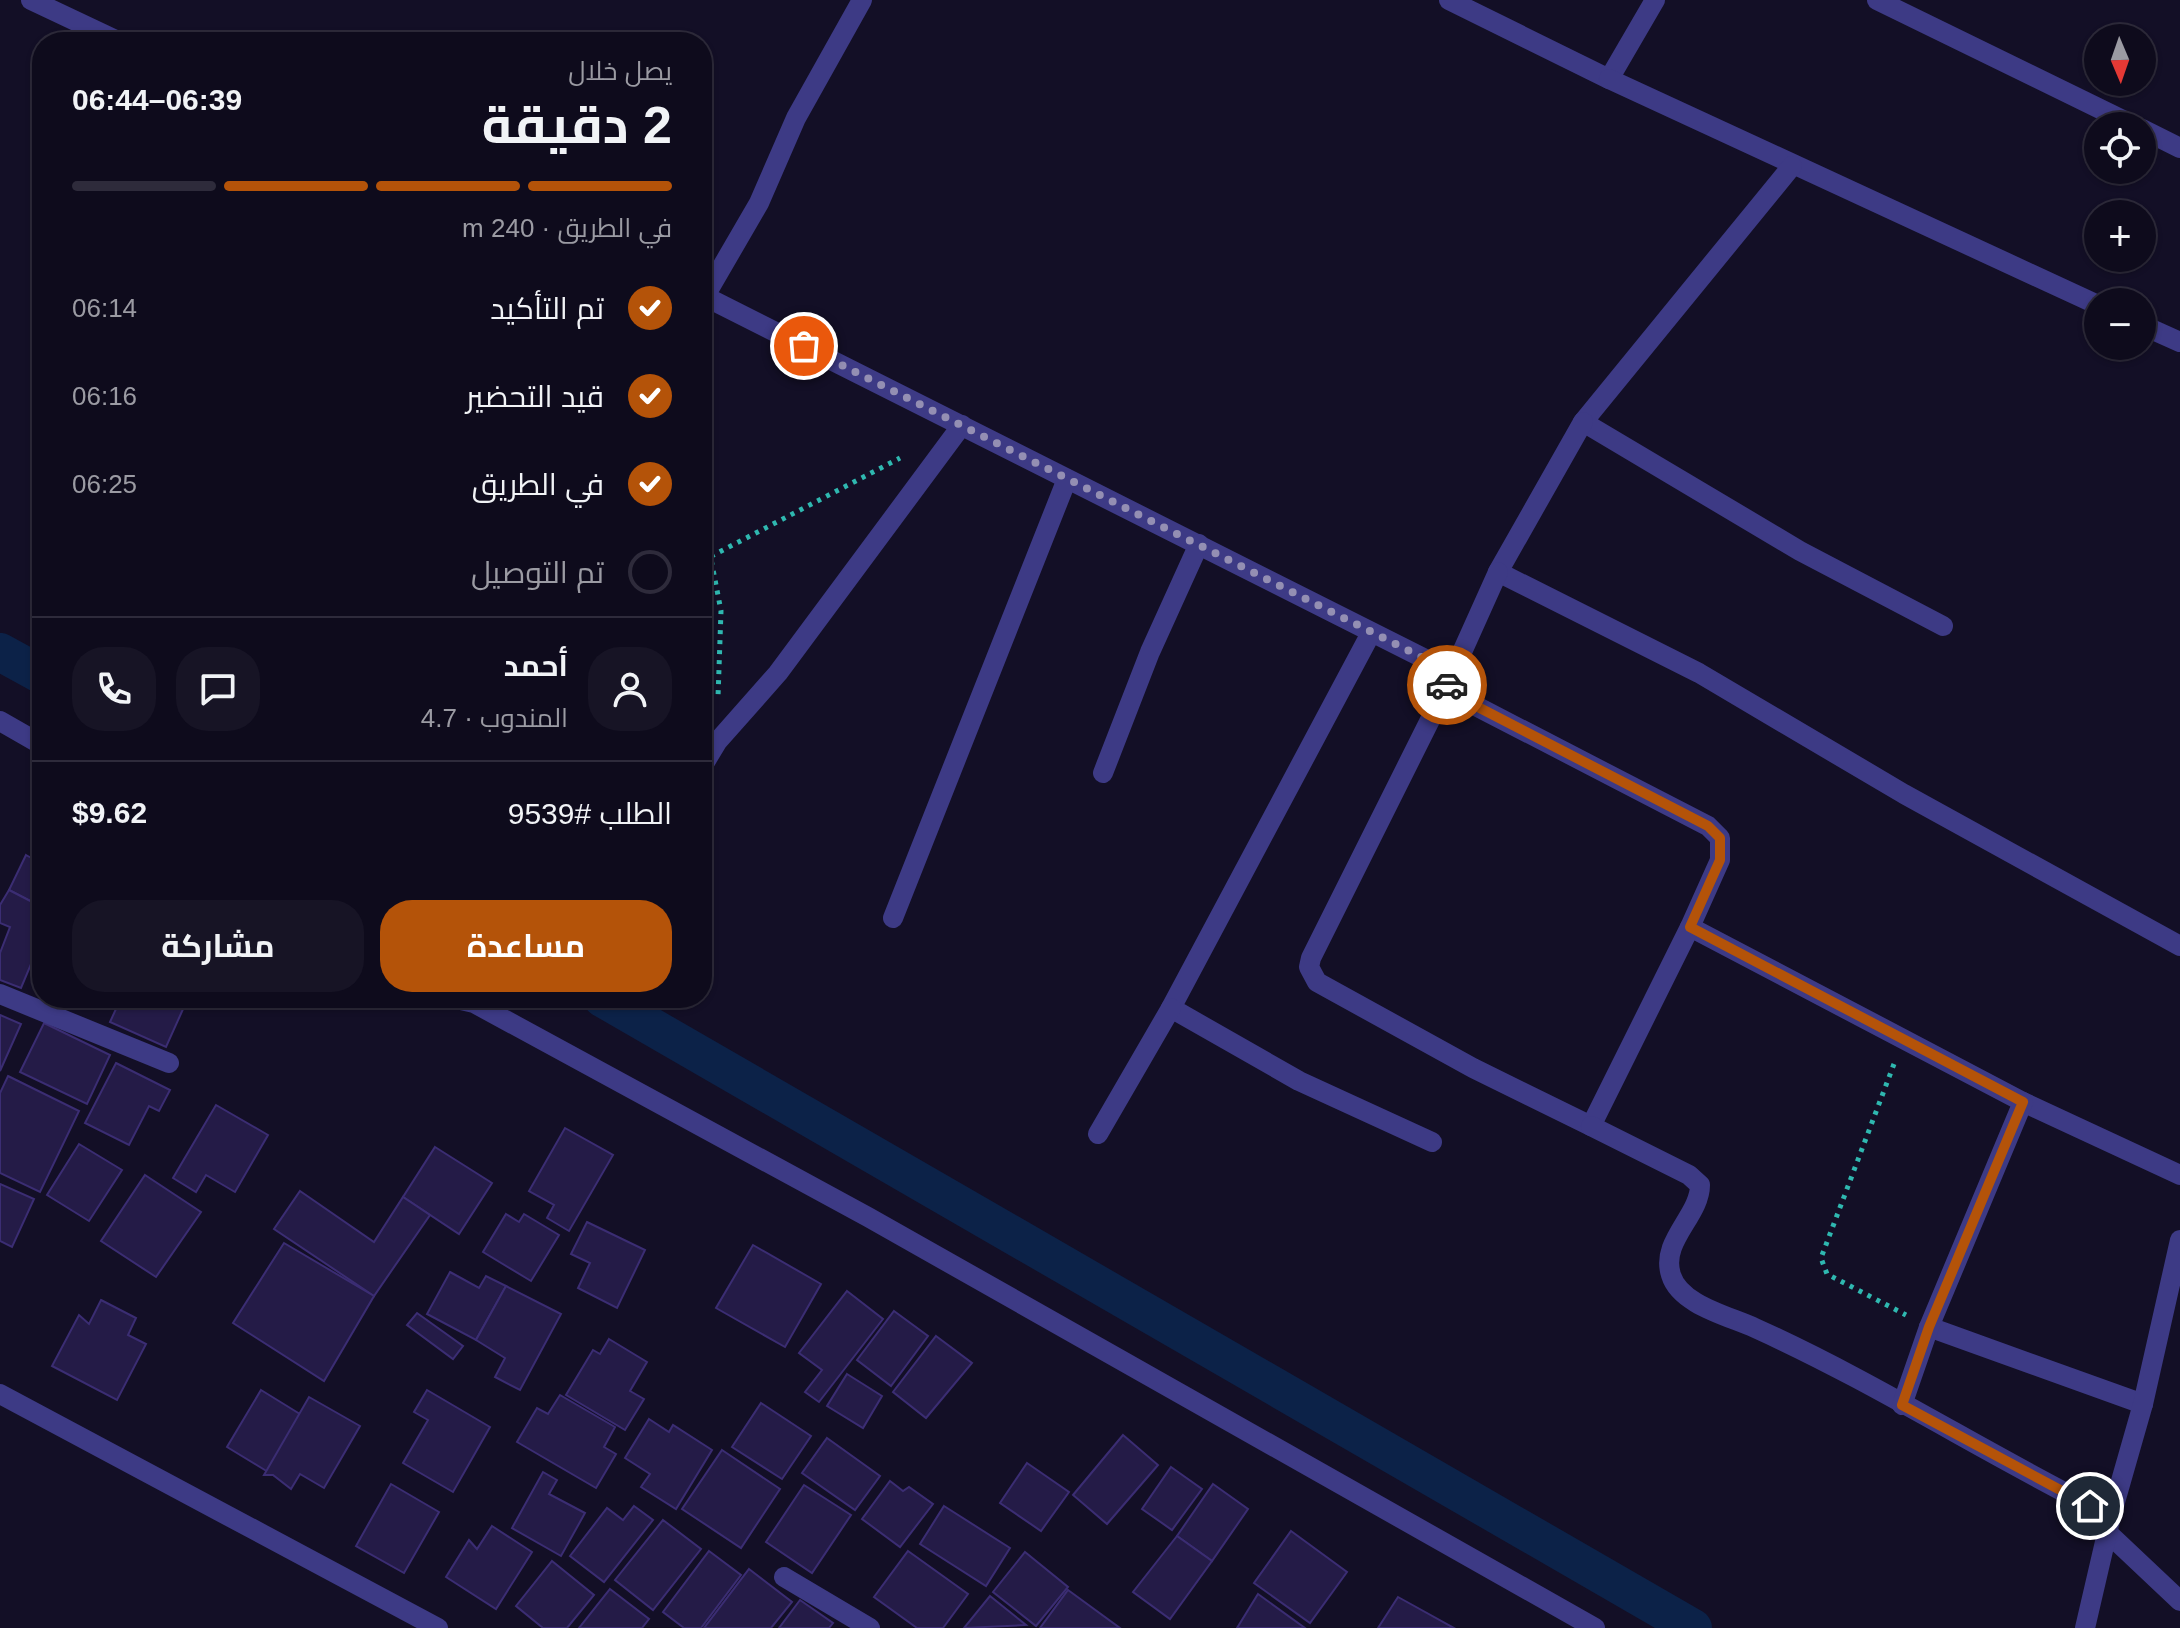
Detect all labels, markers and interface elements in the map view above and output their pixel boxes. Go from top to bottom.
north arrow [2084,24,2156,96]
map controls [2084,24,2156,360]
text: يصل خلال [568,56,672,86]
text: 06:39–06:44 [72,83,242,116]
text: 2 دقيقة [482,96,672,154]
button: locate [2084,112,2156,184]
button: + [2084,200,2156,272]
text: في الطريق · 240 m [462,213,672,243]
icon: check [628,286,672,330]
button: − [2084,288,2156,360]
text: تم التأكيد [490,292,604,325]
text: 06:14 [72,293,137,323]
pin [770,312,838,380]
icon: bag [782,324,826,368]
icon: check [628,374,672,418]
text: قيد التحضير [466,380,604,413]
text: 06:16 [72,381,137,411]
icon: check [628,462,672,506]
text: في الطريق [472,468,604,501]
text: 06:25 [72,469,137,499]
text: تم التوصيل [471,556,604,589]
courier [1407,645,1487,725]
button: phone [72,647,156,731]
button: chat [176,647,260,731]
button: person [588,647,672,731]
text: أحمد [504,649,568,682]
icon: car [1425,663,1469,707]
text: المندوب · 4.7 [421,703,568,733]
text: $9.62 [72,796,147,829]
text: الطلب #9539 [508,797,672,830]
button: مشاركة [72,900,364,992]
button: مساعدة [380,900,672,992]
pin [2056,1472,2124,1540]
icon: home [2068,1484,2112,1528]

